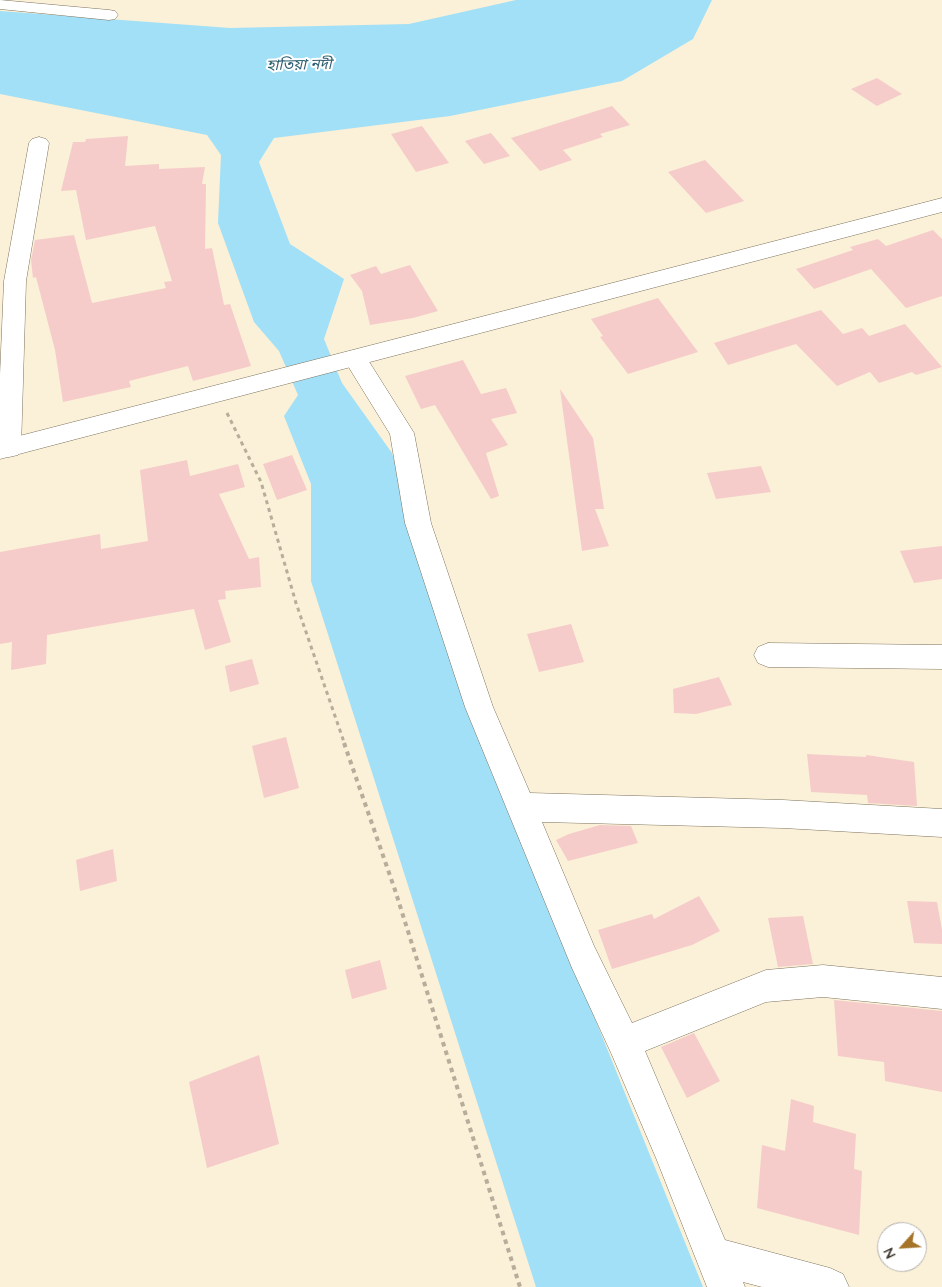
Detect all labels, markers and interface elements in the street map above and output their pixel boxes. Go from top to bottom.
water label: হাতিয়া নদী [266,55,332,75]
north arrow [877,1222,927,1272]
text: N [879,1245,900,1262]

